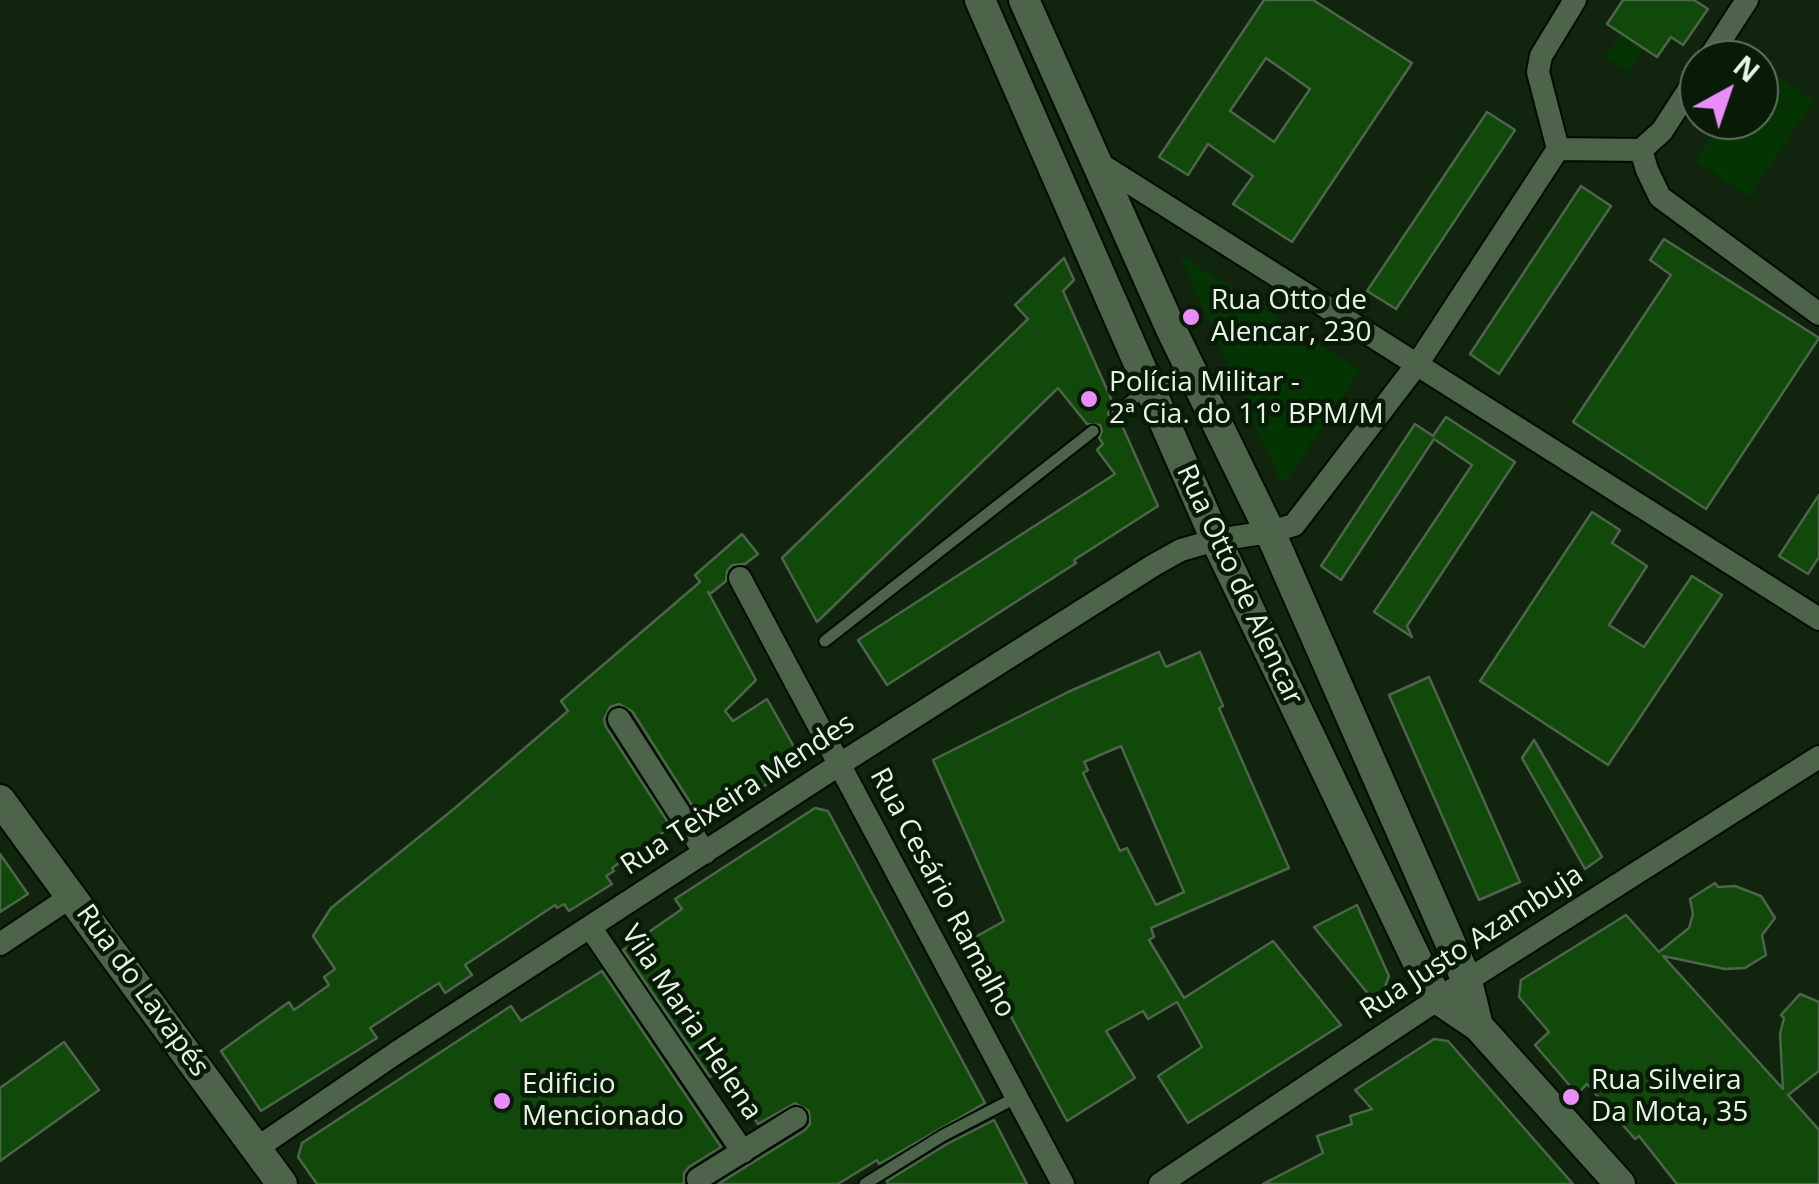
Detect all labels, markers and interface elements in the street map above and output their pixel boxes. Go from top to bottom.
north arrow [1679,40,1779,140]
text: N [1726,47,1768,90]
place label: Rua Otto de Alencar, 230 [1211,284,1372,350]
marker: Rua Otto de Alencar, 230 [1180,306,1202,328]
place label: Polícia Militar - 2ª Cia. do 11º BPM/M [1109,366,1384,432]
marker: Polícia Militar - 2ª Cia. do 11º BPM/M [1078,388,1100,410]
street label: Rua Otto de Alencar [1169,459,1309,711]
street label: Rua Teixeira Mendes [615,707,861,883]
street label: Rua Cesário Ramalho [862,763,1022,1023]
street label: Rua Justo Azambuja [1354,858,1590,1028]
street label: Rua do Lavapés [68,898,216,1084]
street label: Vila Maria Helena [613,919,769,1127]
place label: Rua Silveira Da Mota, 35 [1591,1064,1748,1130]
place label: Edificio Mencionado [522,1068,684,1134]
marker: Rua Silveira Da Mota, 35 [1560,1086,1582,1108]
marker: Edificio Mencionado [491,1090,513,1112]

